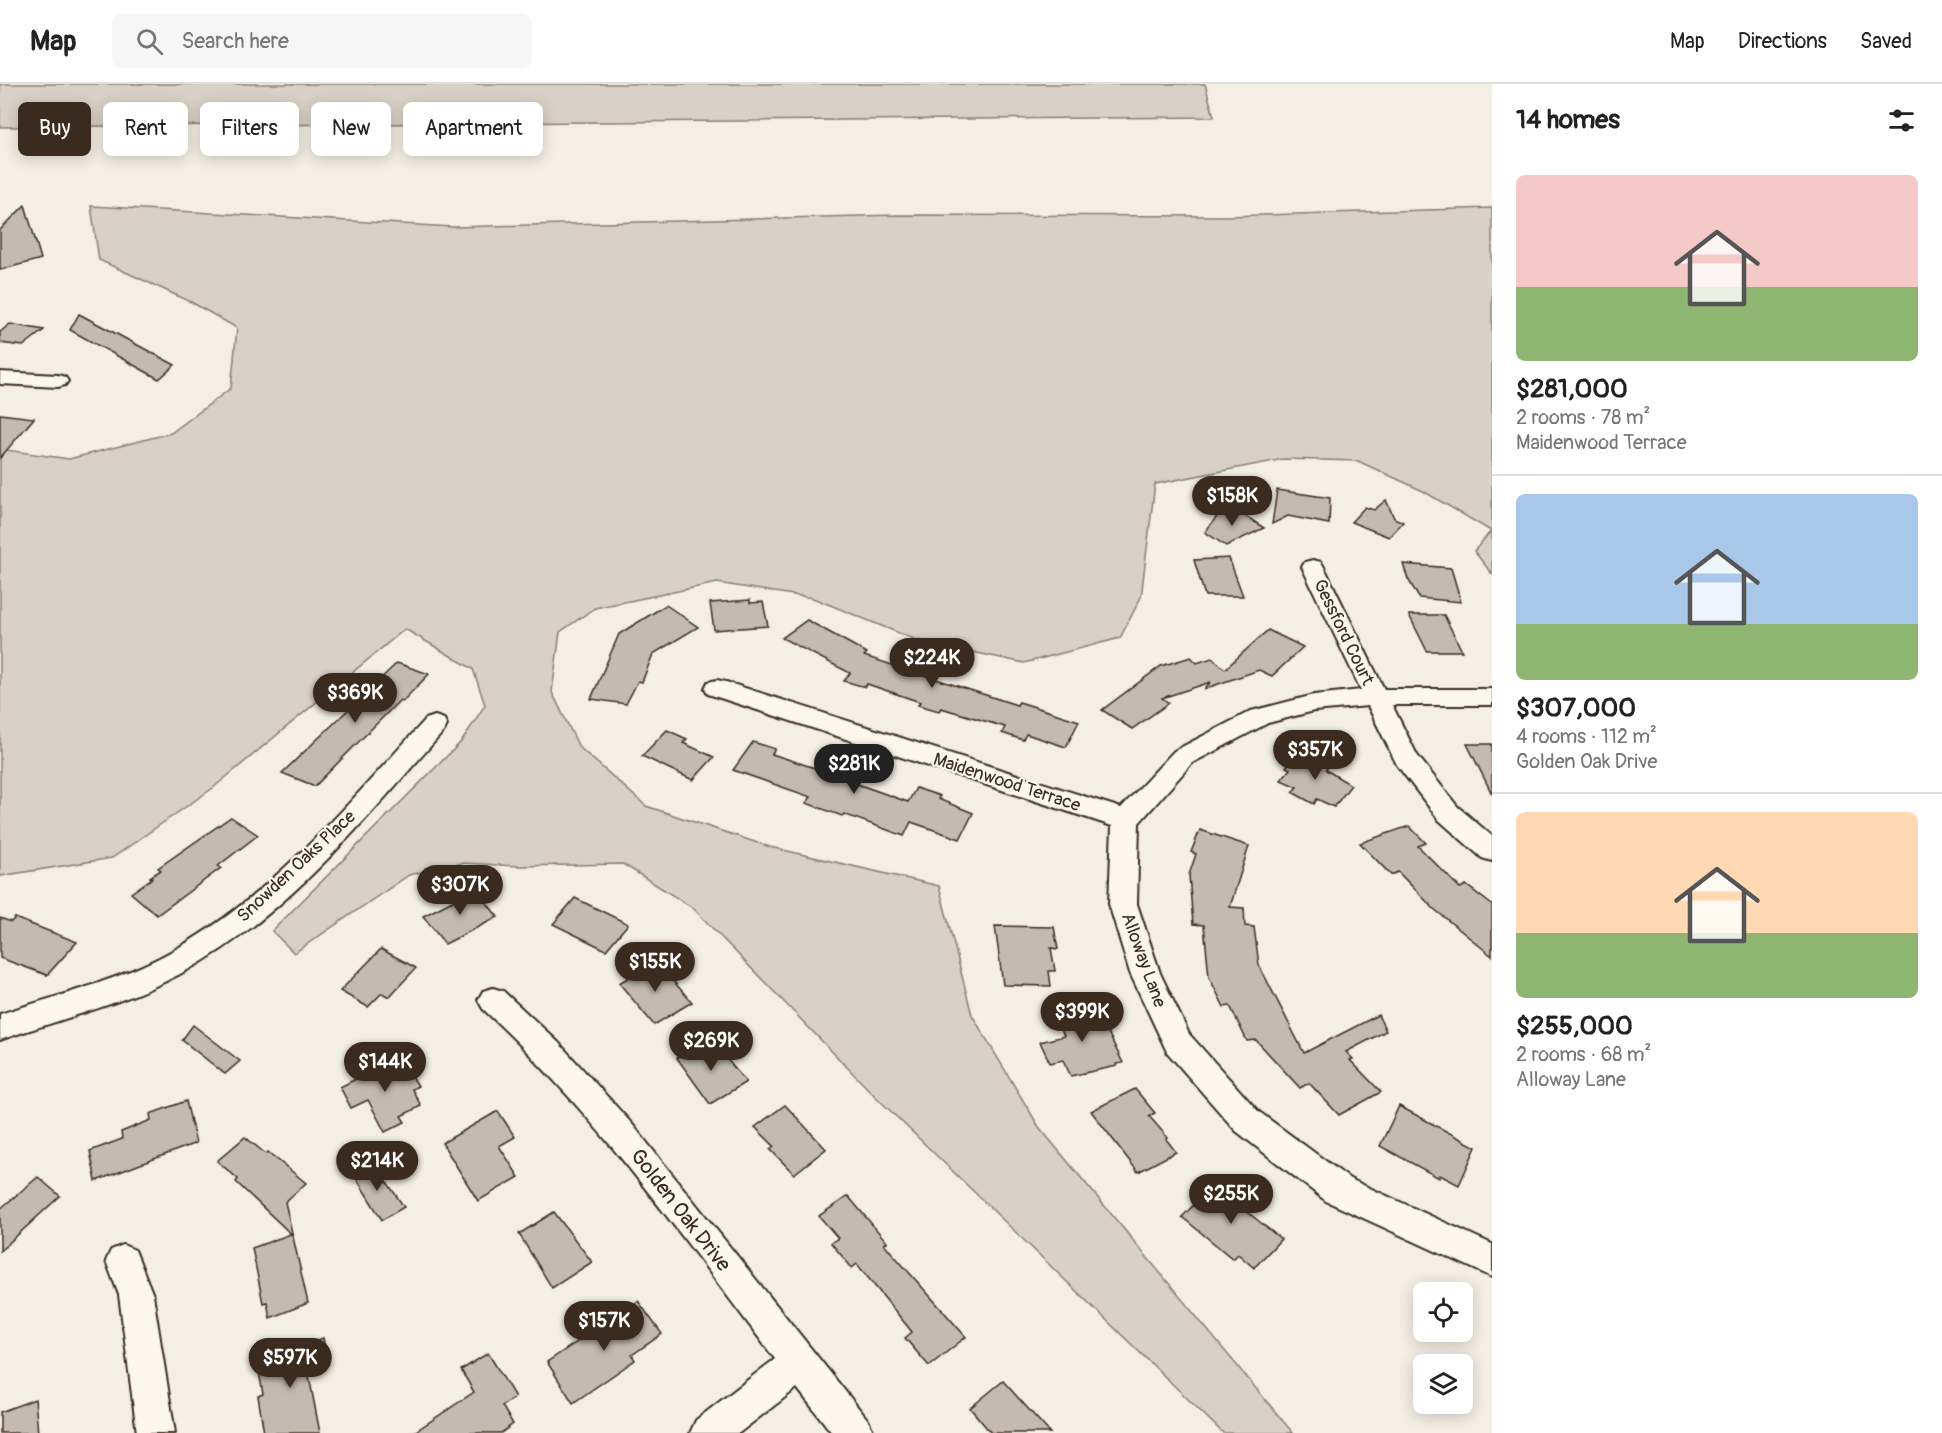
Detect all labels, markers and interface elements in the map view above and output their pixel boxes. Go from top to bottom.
search box [112,14,532,68]
text: Map [30,24,76,59]
icon: search [133,25,166,58]
text: Search here [181,27,289,55]
text: Map [1670,28,1705,55]
text: Directions [1738,28,1827,55]
text: Saved [1860,28,1912,55]
chip: Buy [18,102,91,156]
chip: Rent [103,102,188,156]
chip: Filters [200,102,299,156]
chip: New [311,102,391,156]
chip: Apartment [403,102,543,156]
text: 14 homes [1516,104,1620,136]
icon: filters [1885,104,1918,137]
icon: home [1663,214,1771,322]
text: $281,000 [1516,373,1628,405]
text: 2 rooms · 78 m² [1516,405,1650,430]
text: Maidenwood Terrace [1516,430,1687,455]
pin: $158K [1190,476,1274,527]
text: $158K [1206,483,1258,508]
icon: home [1663,533,1771,641]
street label: Gessford Court [1308,575,1379,690]
pin: $224K [890,638,974,689]
text: $224K [904,645,960,670]
pin: $369K [313,673,397,724]
text: $369K [327,680,383,705]
text: $307,000 [1516,692,1636,724]
text: 4 rooms · 112 m² [1516,724,1657,749]
pin: $357K [1273,730,1357,781]
text: $357K [1287,737,1343,762]
pin: $281K [812,744,896,795]
street label: Maidenwood Terrace [930,748,1083,817]
text: Golden Oak Drive [1516,749,1657,774]
text: $281K [828,751,880,776]
street label: Snowden Oaks Place [232,805,361,927]
icon: home [1663,851,1771,959]
pin: $307K [418,865,502,916]
text: $307K [431,872,489,897]
street label: Alloway Lane [1116,910,1171,1011]
pin: $155K [613,942,697,993]
text: $155K [629,949,681,974]
pin: $399K [1040,992,1124,1043]
text: $399K [1055,999,1109,1024]
text: $255,000 [1516,1010,1633,1042]
pin: $269K [669,1021,753,1072]
text: $269K [683,1028,739,1053]
pin: $144K [343,1042,427,1093]
text: 2 rooms · 68 m² [1516,1042,1651,1067]
text: $144K [358,1049,412,1074]
text: Alloway Lane [1516,1067,1626,1092]
pin: $214K [335,1141,419,1192]
street label: Golden Oak Drive [624,1144,737,1278]
text: $214K [350,1148,404,1173]
pin: $255K [1189,1174,1273,1225]
text: $255K [1203,1181,1259,1206]
map controls [1413,1282,1473,1414]
button: locate [1413,1282,1473,1342]
pin: $157K [562,1301,646,1352]
text: $157K [578,1308,630,1333]
pin: $597K [248,1338,332,1389]
text: $597K [263,1345,317,1370]
button: layers [1413,1354,1473,1414]

